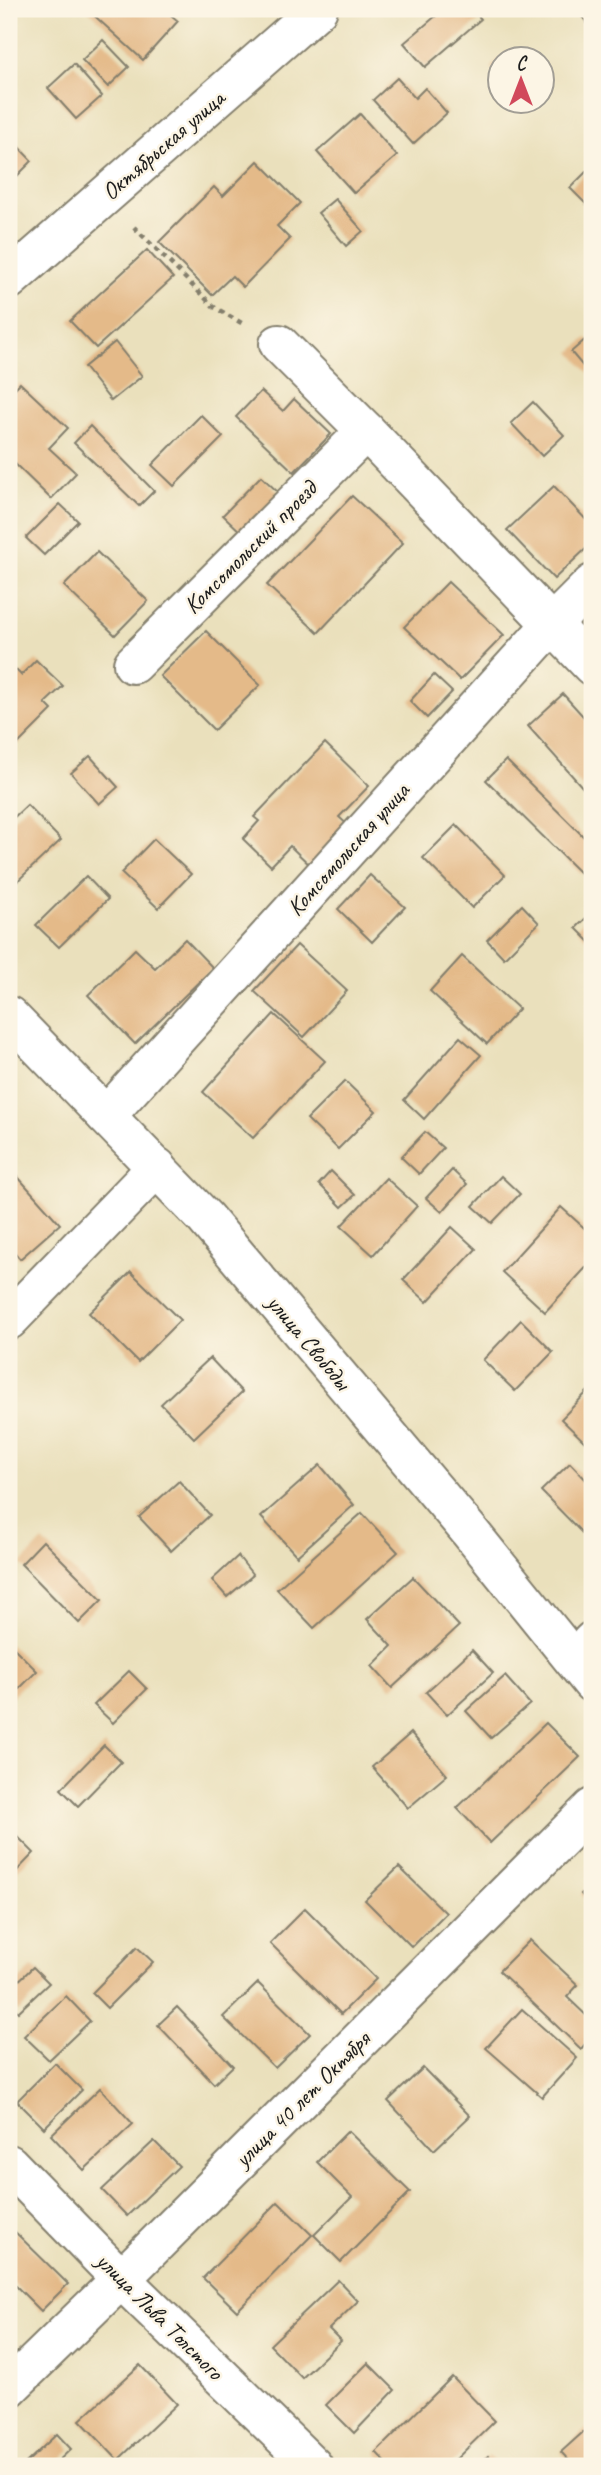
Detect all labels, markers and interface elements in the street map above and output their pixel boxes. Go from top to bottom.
north arrow [486,46,556,116]
text: С [516,52,528,76]
street label: Октябрьская улица [95,82,232,207]
street label: Комсомольский проезд [177,472,325,620]
street label: Комсомольская улица [280,775,417,922]
street label: улица Свободы [259,1287,359,1398]
street label: улица 40 лет Октября [226,2023,378,2175]
street label: улица Льва Толстого [88,2244,231,2387]

